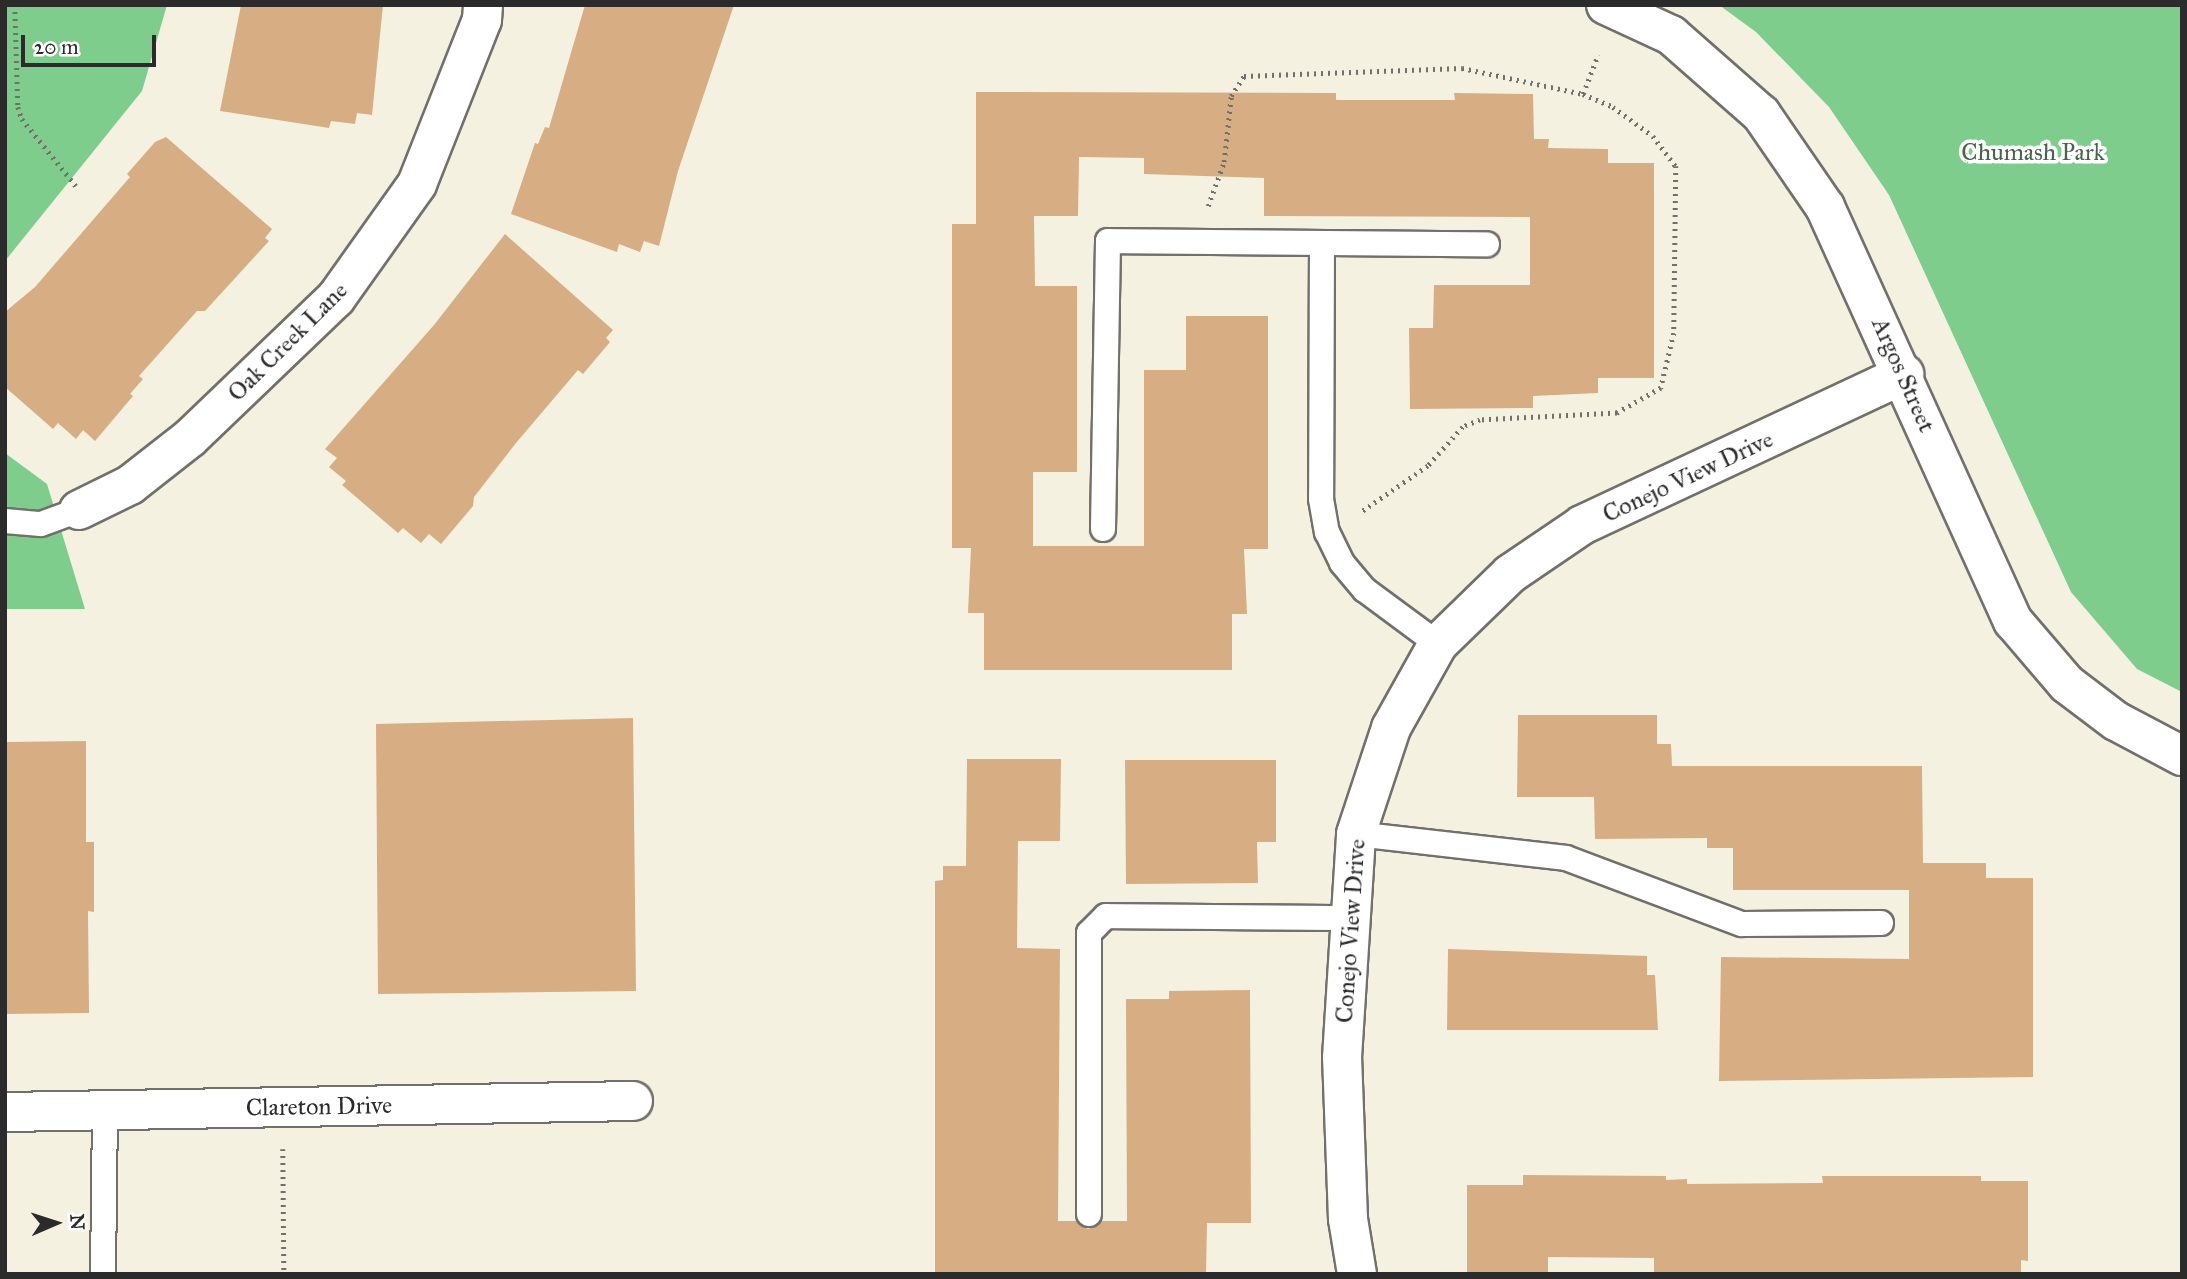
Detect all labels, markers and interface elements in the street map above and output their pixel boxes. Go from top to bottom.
scale bar [24,21,159,65]
text: 20 m [34,34,79,60]
park label: Chumash Park [1961,139,2105,167]
street label: Oak Creek Lane [222,276,354,408]
street label: Argos Street [1865,313,1941,437]
street label: Conejo View Drive [1598,425,1778,529]
street label: Conejo View Drive [1330,838,1372,1024]
street label: Clareton Drive [246,1091,392,1123]
north arrow [21,1188,91,1258]
text: N [66,1213,89,1231]

